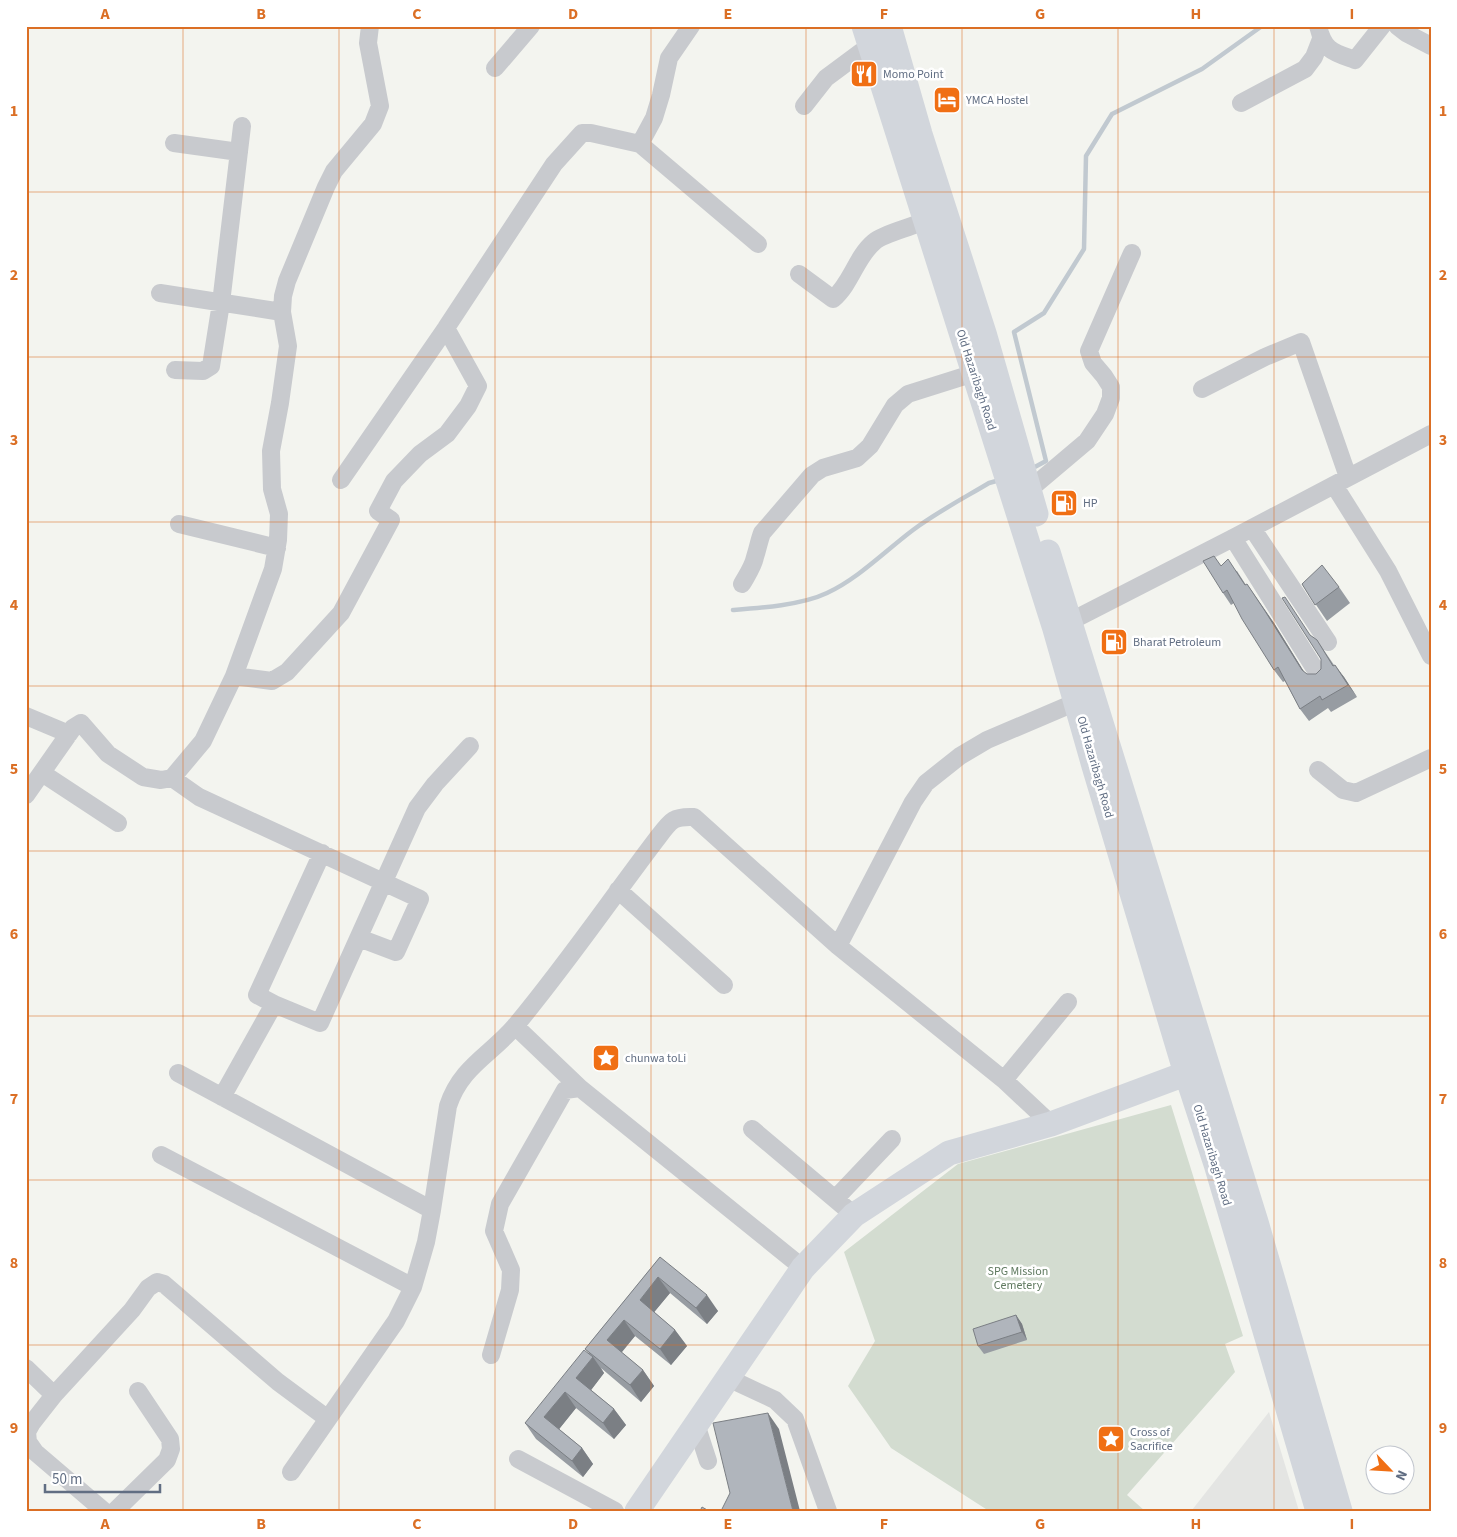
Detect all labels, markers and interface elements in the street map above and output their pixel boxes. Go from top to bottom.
text: A [99,3,110,25]
text: B [256,3,266,25]
text: C [412,3,422,25]
text: D [568,3,578,25]
text: E [724,3,732,25]
text: F [880,3,888,25]
text: G [1035,3,1045,25]
text: H [1191,3,1201,25]
text: I [1350,3,1354,25]
restaurant icon: Momo Point [849,59,879,89]
place label: Momo Point [883,66,944,83]
hotel icon: YMCA Hostel [932,85,962,115]
place label: YMCA Hostel [965,92,1028,109]
text: 1 [10,100,18,122]
text: 1 [1439,100,1447,122]
text: 2 [10,264,18,286]
text: 2 [1439,264,1447,286]
street label: Old Hazaribagh Road [952,327,1000,433]
text: 3 [10,429,18,451]
text: 3 [1439,429,1447,451]
fuel station icon: HP [1049,488,1079,518]
place label: HP [1083,495,1098,512]
text: 4 [10,594,19,616]
text: 4 [1439,594,1448,616]
fuel station icon: Bharat Petroleum [1099,627,1129,657]
place label: Bharat Petroleum [1133,634,1221,651]
street label: Old Hazaribagh Road [1072,714,1118,820]
text: 5 [10,758,18,780]
text: 5 [1439,758,1447,780]
text: 6 [10,923,18,945]
text: 6 [1439,923,1447,945]
place icon: chunwa toLi [591,1043,621,1073]
place label: chunwa toLi [625,1050,686,1067]
text: 7 [10,1088,18,1110]
text: 7 [1439,1088,1447,1110]
street label: Old Hazaribagh Road [1188,1102,1236,1208]
text: 8 [10,1252,18,1274]
text: 8 [1439,1252,1447,1274]
park label: SPG Mission Cemetery [988,1263,1048,1294]
text: 9 [10,1417,18,1439]
text: 9 [1439,1417,1447,1439]
place icon: Cross of Sacrifice [1096,1424,1126,1454]
place label: Cross of Sacrifice [1130,1424,1173,1455]
north arrow [1364,1444,1414,1494]
scale bar [45,1462,160,1494]
text: N [1390,1467,1412,1484]
text: 50 m [52,1469,82,1490]
text: A [99,1513,110,1535]
text: B [256,1513,266,1535]
text: C [412,1513,422,1535]
text: D [568,1513,578,1535]
text: E [724,1513,732,1535]
text: F [880,1513,888,1535]
text: G [1035,1513,1045,1535]
text: H [1191,1513,1201,1535]
text: I [1350,1513,1354,1535]

